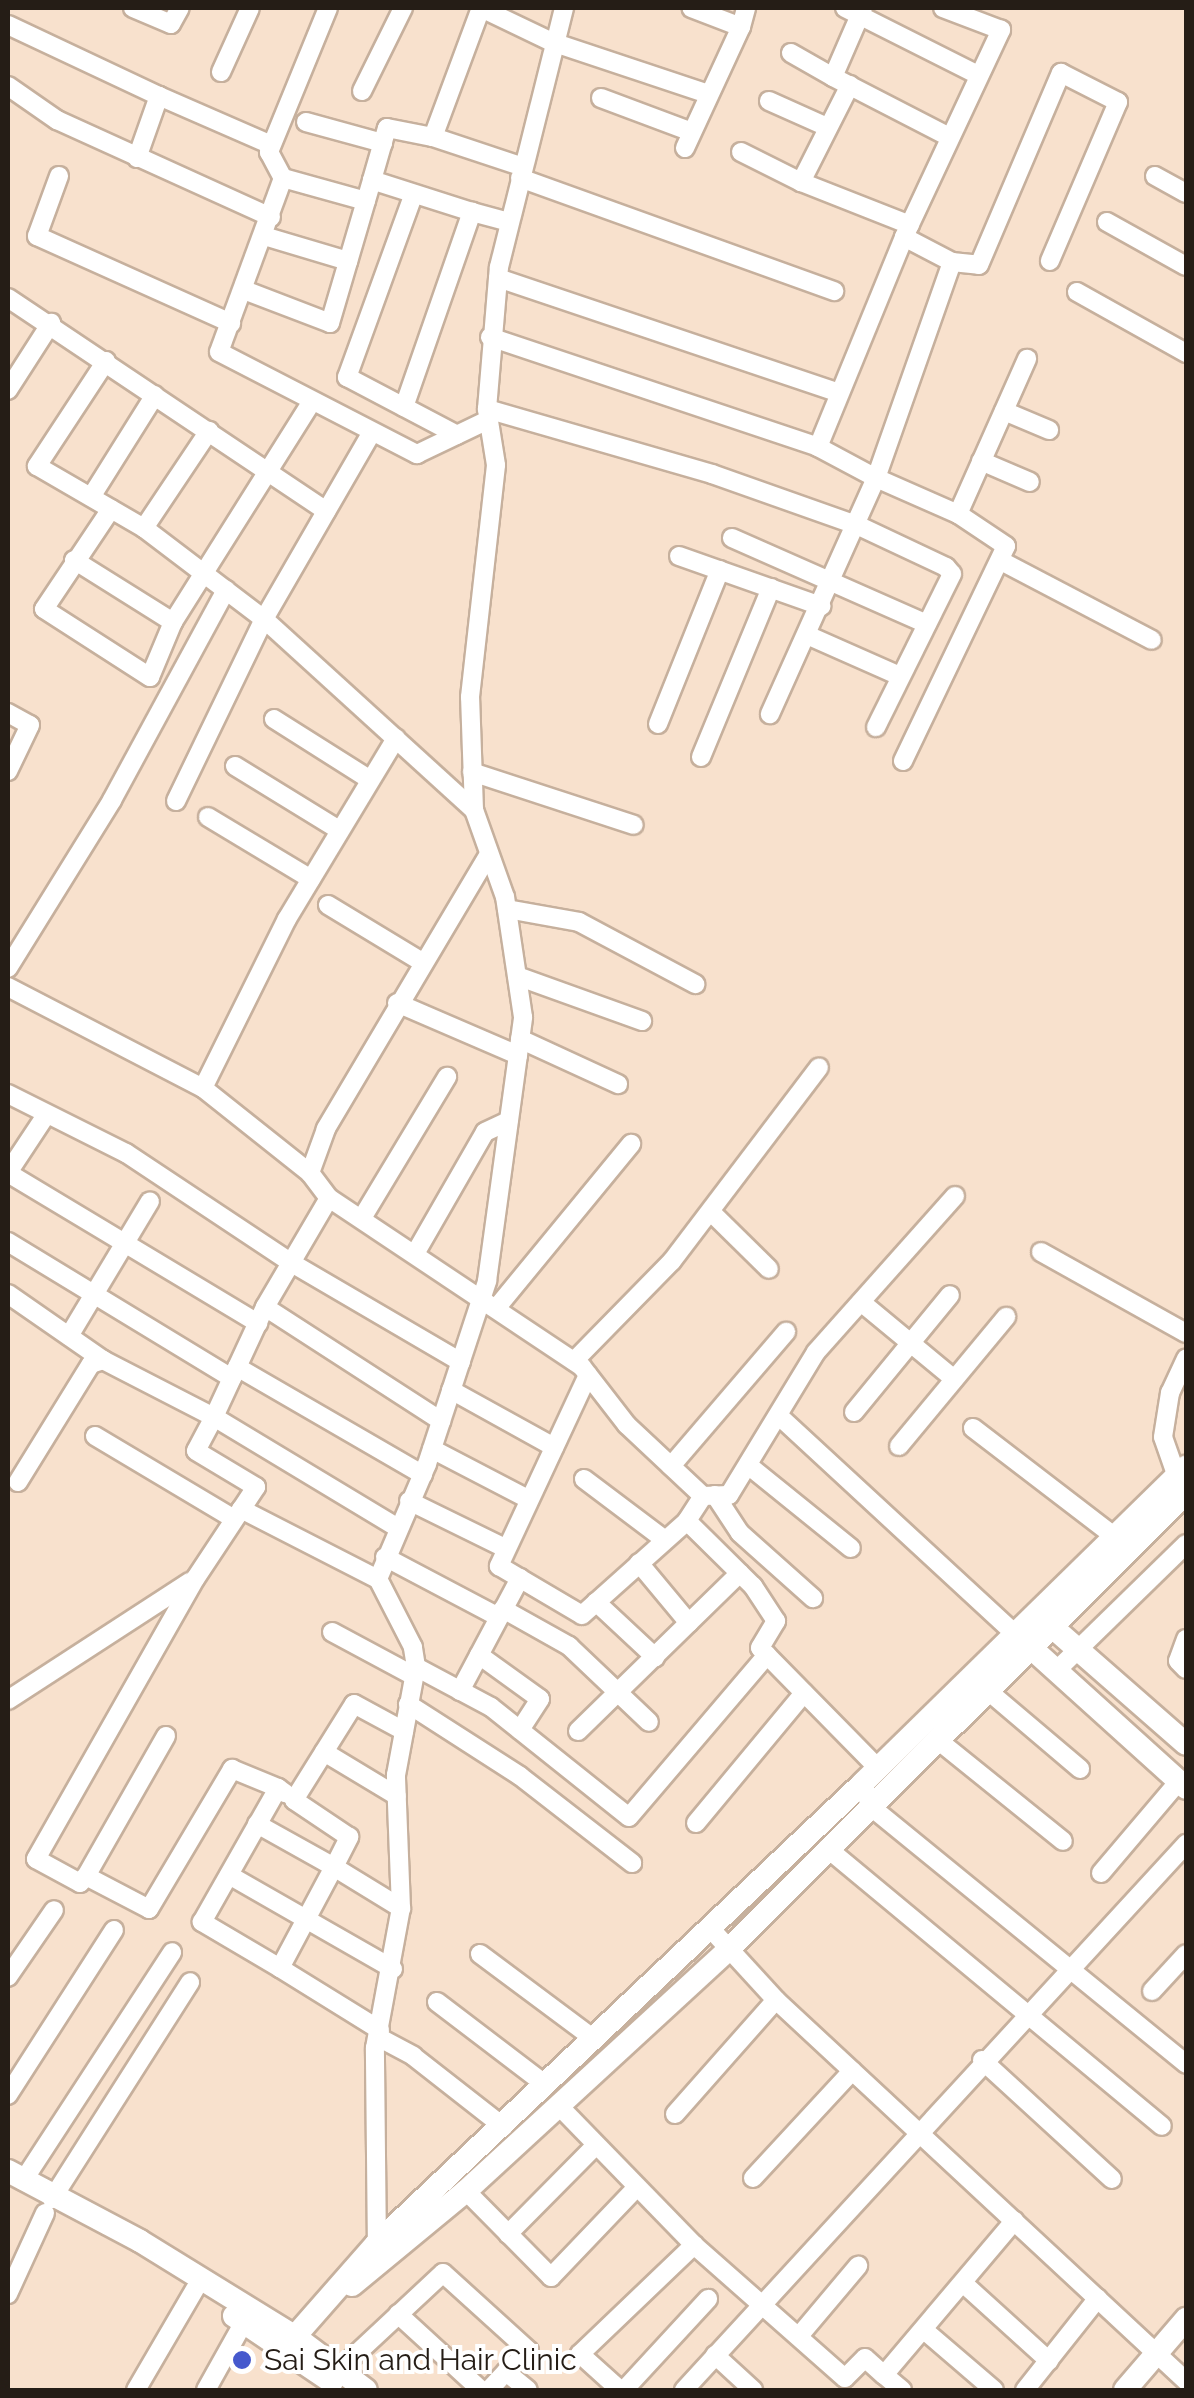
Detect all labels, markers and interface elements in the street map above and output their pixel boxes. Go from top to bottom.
place label: Sai Skin and Hair Clinic [264,2342,578,2378]
marker: Sai Skin and Hair Clinic [229,2347,255,2373]

